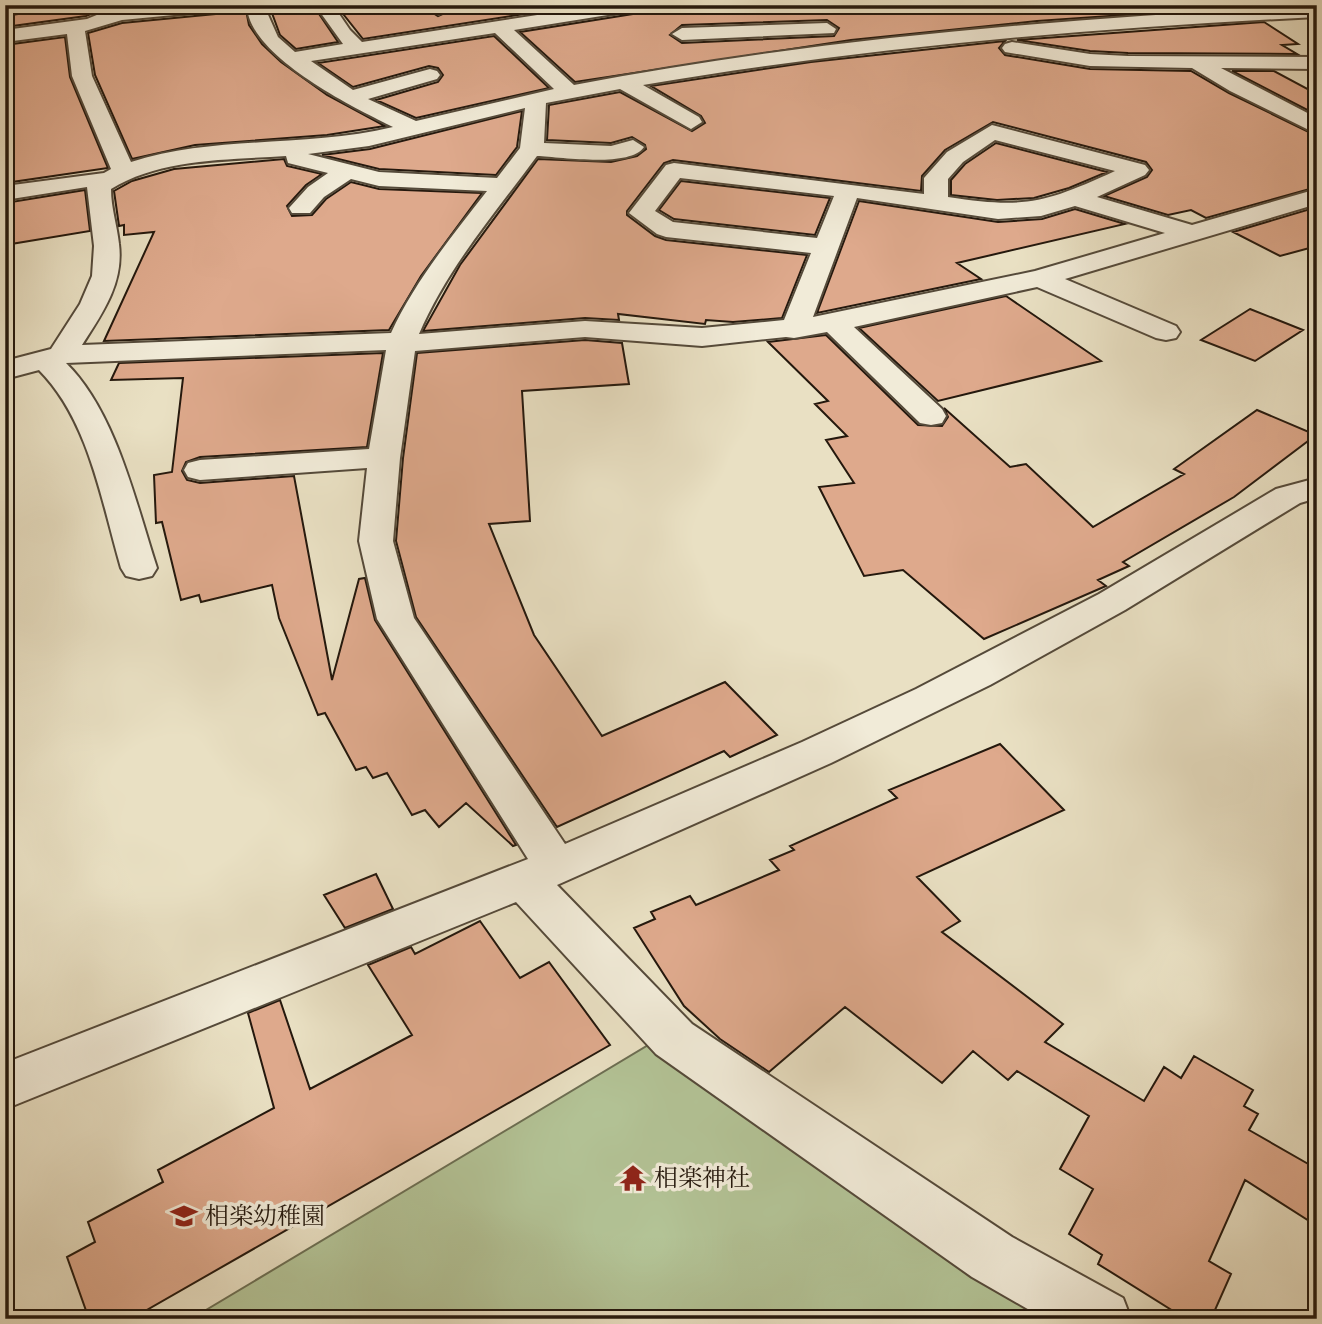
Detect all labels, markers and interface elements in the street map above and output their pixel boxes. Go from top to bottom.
place label: 相楽神社 [654,1162,750,1195]
temple icon: 相楽神社 [618,1163,648,1193]
place label: 相楽幼稚園 [205,1200,325,1233]
school or university icon: 相楽幼稚園 [169,1201,199,1231]

